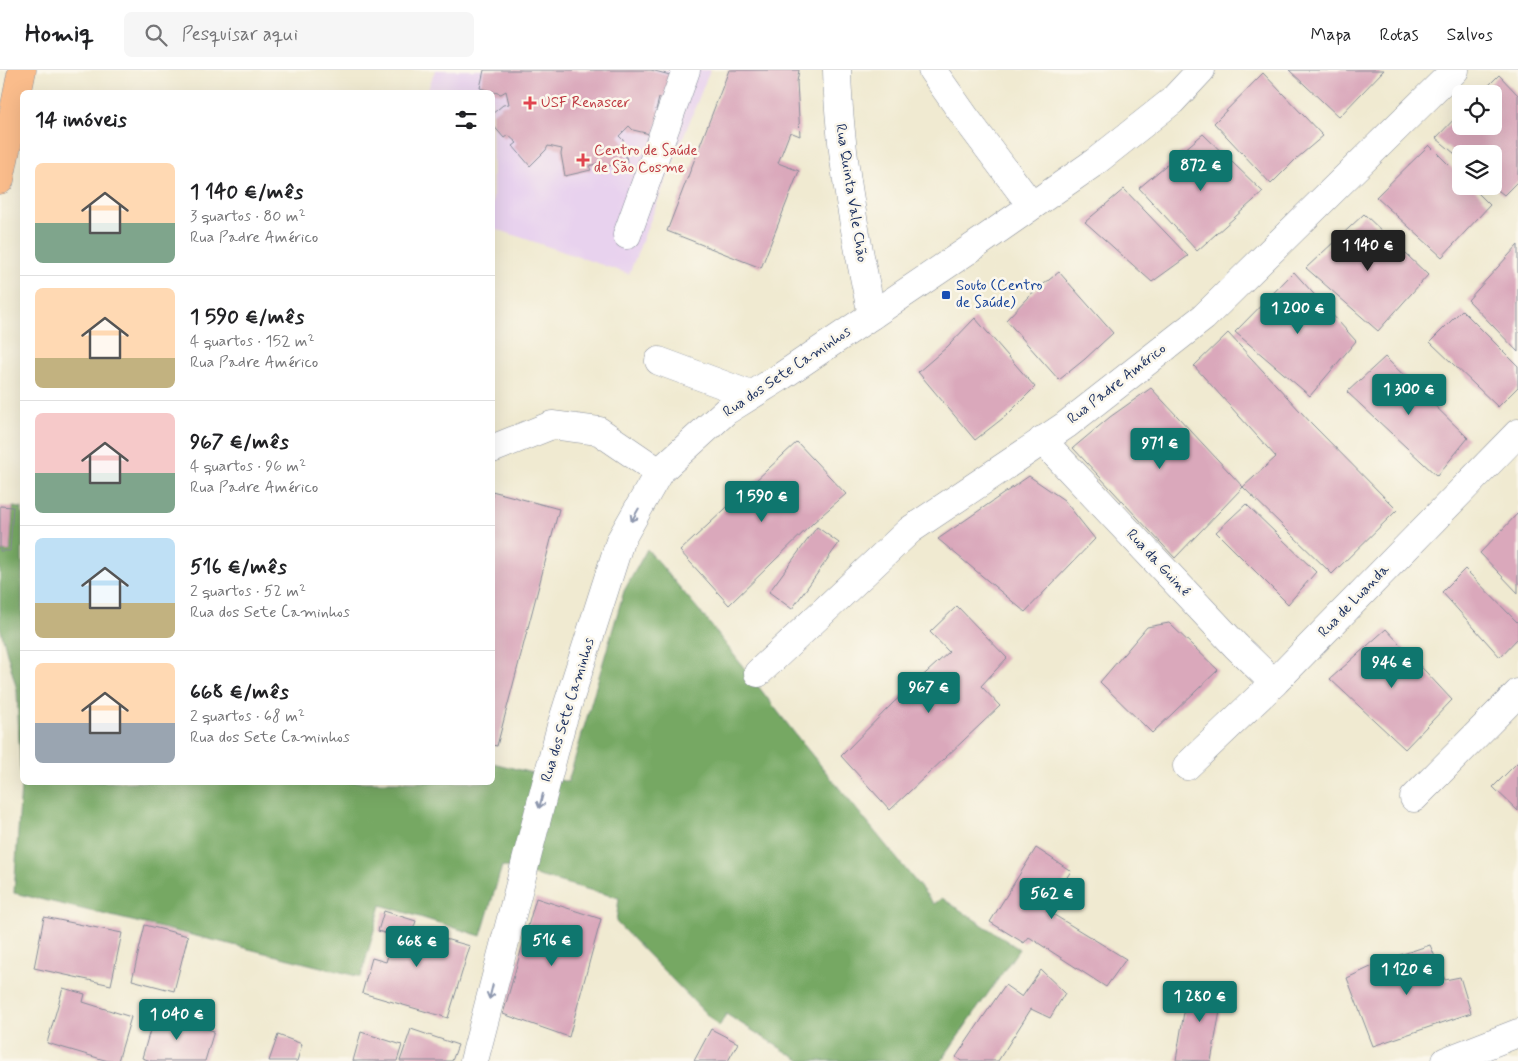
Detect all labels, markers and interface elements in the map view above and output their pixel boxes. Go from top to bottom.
search box [124,12,474,57]
text: Homiq [25,19,94,50]
icon: search [142,21,170,49]
text: Pesquisar aqui [182,22,298,47]
text: Mapa [1310,23,1351,47]
text: Rotas [1379,23,1419,47]
text: Salvos [1447,23,1493,47]
map controls [1452,85,1502,195]
button: locate [1452,85,1502,135]
place label: USF Renascer [541,93,630,113]
marker: USF Renascer [523,96,537,110]
text: 14 imóveis [35,106,127,134]
icon: filters [452,106,480,134]
street label: Rua Quinta Vale Chão [830,122,872,264]
place label: Centro de Saúde de São Cosme [594,141,698,178]
button: layers [1452,145,1502,195]
pin: 872 € [1166,150,1236,192]
marker: Centro de Saúde de São Cosme [576,153,590,167]
text: 872 € [1180,155,1222,176]
text: 1 140 €/mês [190,178,303,206]
icon: home [75,183,135,243]
text: 3 quartos · 80 m² [190,206,306,227]
text: Rua Padre Américo [190,227,318,248]
pin: 1 140 € [1322,230,1414,272]
text: 1 140 € [1342,235,1394,256]
place label: Souto (Centro de Saúde) [956,276,1042,313]
marker: Souto (Centro de Saúde) [940,289,952,301]
pin: 1 200 € [1252,292,1344,335]
text: 1 200 € [1271,298,1325,319]
text: 1 590 €/mês [190,303,304,331]
icon: home [75,308,135,368]
street label: Rua dos Sete Caminhos [719,322,855,422]
text: 4 quartos · 152 m² [190,331,315,352]
street label: Rua Padre Américo [1063,339,1171,429]
text: Rua Padre Américo [190,352,318,373]
pin: 1 300 € [1363,374,1455,416]
text: 1 300 € [1383,379,1435,400]
text: 967 €/mês [190,428,289,456]
pin: 971 € [1125,428,1195,470]
icon: home [75,433,135,493]
text: 971 € [1142,433,1178,454]
text: 4 quartos · 96 m² [190,456,306,477]
text: Rua Padre Américo [190,477,318,498]
pin: 1 590 € [716,480,808,523]
text: 1 590 € [736,486,788,507]
one-way arrow [630,507,640,522]
street label: Rua da Guiné [1122,525,1195,601]
text: 516 €/mês [190,553,287,581]
icon: home [75,558,135,618]
street label: Rua de Luanda [1314,559,1395,642]
text: 2 quartos · 52 m² [190,581,306,602]
text: Rua dos Sete Caminhos [190,602,350,623]
street label: Rua dos Sete Caminhos [537,635,600,785]
pin: 946 € [1357,646,1427,689]
text: 946 € [1372,652,1412,673]
pin: 967 € [894,672,964,714]
text: 967 € [909,677,949,698]
text: 668 €/mês [190,678,289,706]
icon: home [75,683,135,743]
text: 2 quartos · 68 m² [190,706,305,727]
text: Rua dos Sete Caminhos [190,727,350,748]
one-way arrow [536,793,545,809]
pin: 562 € [1017,878,1087,920]
text: 562 € [1031,883,1073,904]
pin: 516 € [517,924,587,967]
pin: 668 € [382,926,452,968]
text: 516 € [533,930,571,951]
text: 668 € [397,931,437,952]
pin: 1 120 € [1361,954,1453,996]
text: 1 120 € [1381,959,1433,980]
pin: 1 280 € [1154,980,1246,1023]
one-way arrow [486,984,495,1000]
text: 1 280 € [1174,986,1226,1007]
pin: 1 040 € [131,998,223,1041]
text: 1 040 € [150,1004,204,1025]

